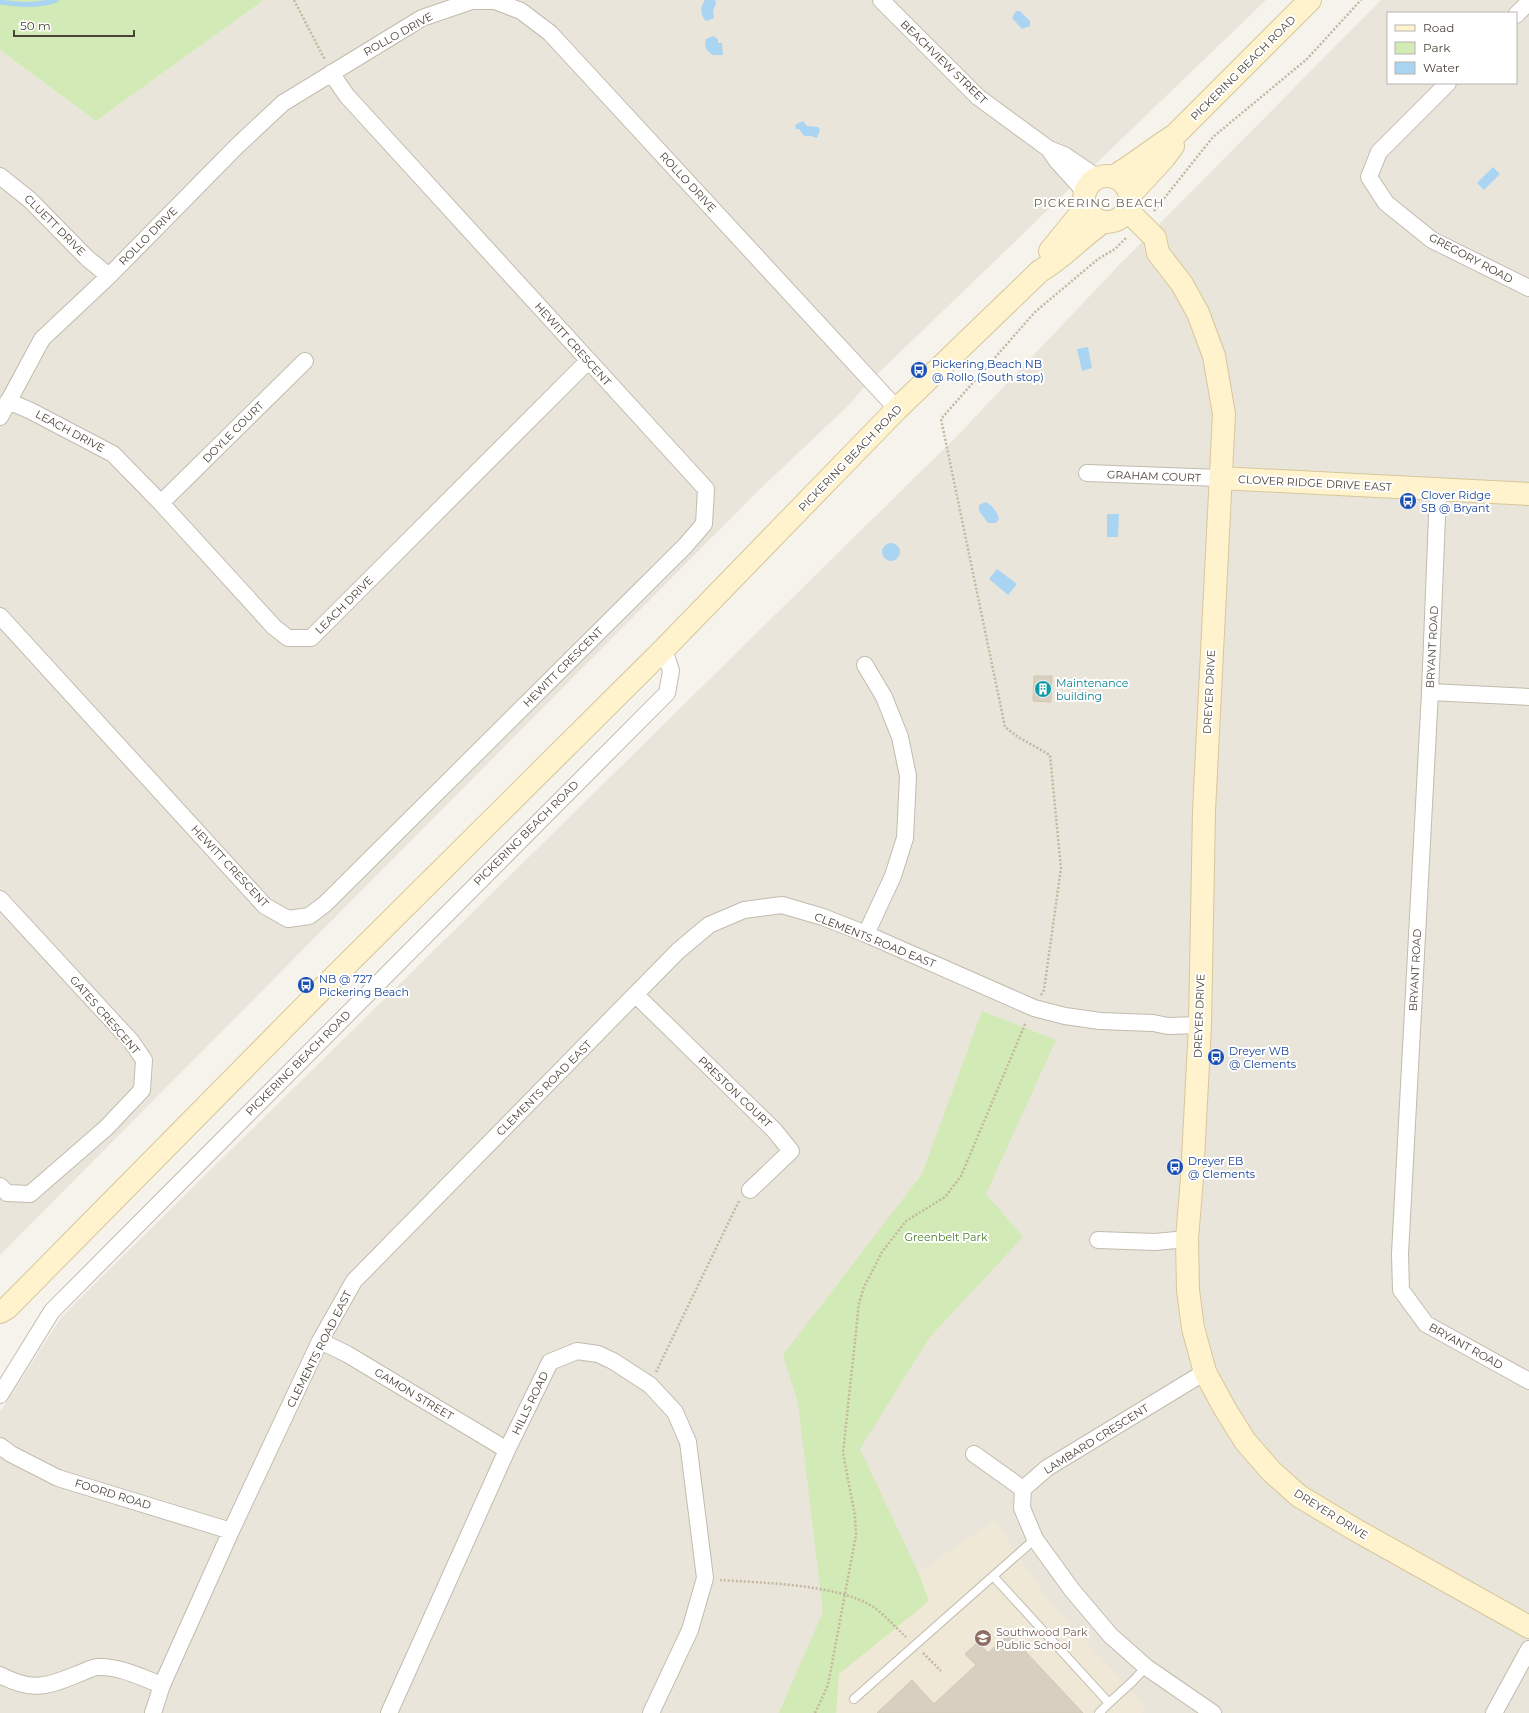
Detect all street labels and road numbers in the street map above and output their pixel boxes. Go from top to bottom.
street label: ROLLO DRIVE [361,9,435,59]
street label: PICKERING BEACH ROAD [1188,13,1298,123]
street label: BEACHVIEW STREET [898,17,991,108]
street label: ROLLO DRIVE [657,149,719,215]
street label: CLUETT DRIVE [21,191,89,259]
street label: ROLLO DRIVE [116,204,180,268]
street label: GREGORY ROAD [1427,230,1515,286]
street label: HEWITT CRESCENT [532,299,615,389]
street label: DOYLE COURT [199,398,267,466]
street label: PICKERING BEACH ROAD [795,402,905,514]
street label: LEACH DRIVE [33,407,107,455]
street label: GRAHAM COURT [1107,467,1202,485]
street label: CLOVER RIDGE DRIVE EAST [1238,472,1393,494]
street label: LEACH DRIVE [312,573,376,637]
street label: BRYANT ROAD [1423,605,1441,689]
street label: HEWITT CRESCENT [520,624,606,710]
street label: DREYER DRIVE [1200,649,1218,735]
street label: PICKERING BEACH ROAD [471,778,581,888]
street label: HEWITT CRESCENT [188,822,272,911]
street label: CLEMENTS ROAD EAST [812,909,938,971]
street label: BRYANT ROAD [1406,928,1424,1012]
street label: GATES CRESCENT [67,973,143,1058]
street label: DREYER DRIVE [1191,974,1207,1058]
street label: PICKERING BEACH ROAD [243,1008,353,1118]
street label: CLEMENTS ROAD EAST [493,1037,595,1139]
street label: PRESTON COURT [695,1053,775,1131]
street label: CLEMENTS ROAD EAST [283,1288,355,1410]
street label: BRYANT ROAD [1426,1320,1506,1372]
street label: GAMON STREET [372,1365,457,1424]
street label: HILLS ROAD [509,1369,551,1437]
street label: LAMBARD CRESCENT [1041,1401,1152,1477]
street label: FOORD ROAD [73,1476,153,1512]
street label: DREYER DRIVE [1292,1486,1370,1542]

